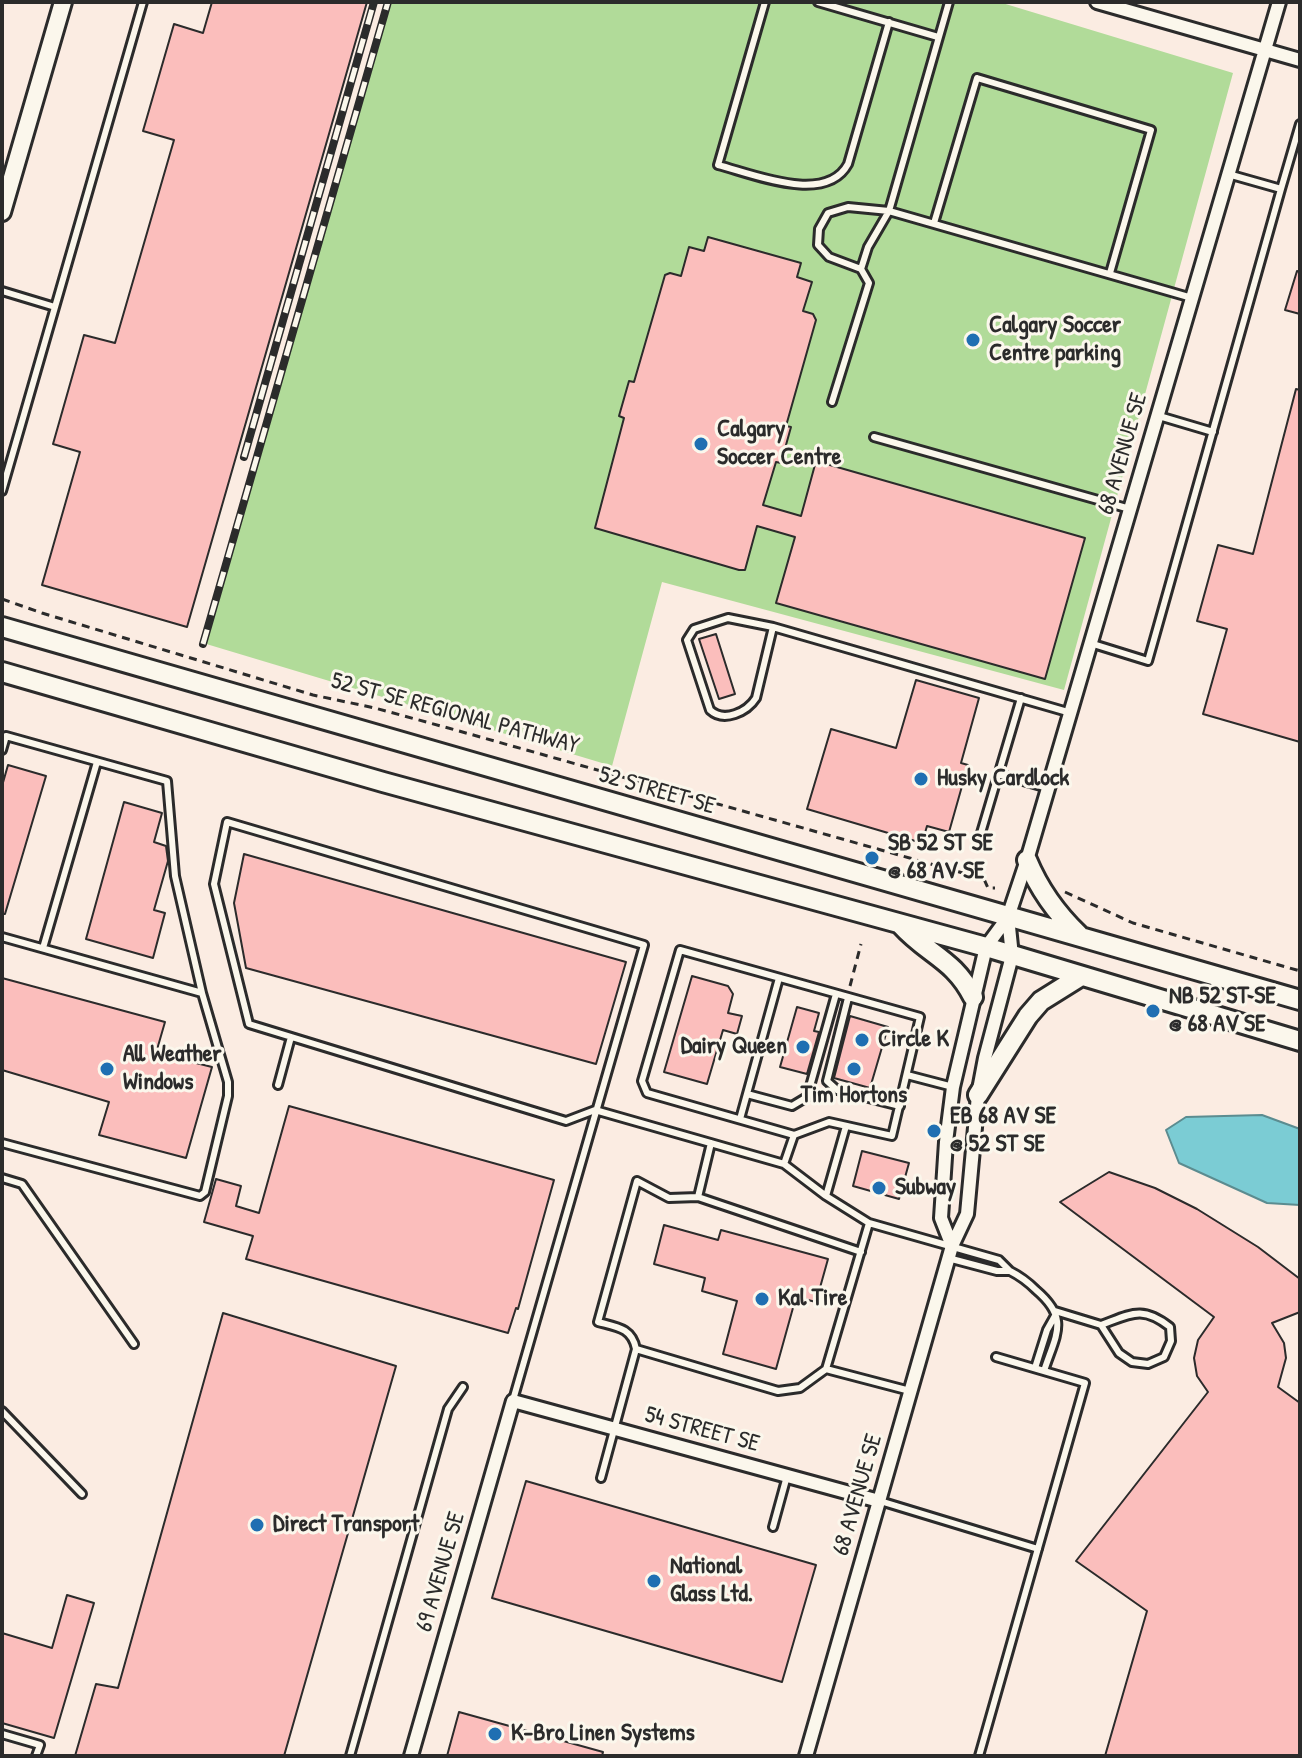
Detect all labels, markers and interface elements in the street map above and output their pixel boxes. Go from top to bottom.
place label: Calgary Soccer Centre parking [989,312,1121,368]
marker: Calgary Soccer Centre parking [964,331,982,349]
street label: 68 AVENUE SE [1092,390,1154,518]
place label: Calgary Soccer Centre [717,416,841,472]
marker: Calgary Soccer Centre [692,435,710,453]
street label: 52 ST SE REGIONAL PATHWAY [328,667,582,761]
street label: 52 STREET SE [596,761,718,821]
place label: Husky Cardlock [937,765,1069,793]
marker: Husky Cardlock [912,770,930,788]
place label: SB 52 ST SE @ 68 AV SE [888,830,993,886]
marker: SB 52 ST SE @ 68 AV SE [863,849,881,867]
place label: NB 52 ST SE @ 68 AV SE [1169,983,1276,1039]
marker: NB 52 ST SE @ 68 AV SE [1144,1002,1162,1020]
place label: Circle K [878,1026,949,1054]
marker: Circle K [853,1031,871,1049]
place label: Dairy Queen [681,1033,787,1061]
marker: Dairy Queen [794,1038,812,1056]
place label: All Weather Windows [123,1041,221,1097]
marker: All Weather Windows [98,1060,116,1078]
marker: Tim Hortons [845,1060,863,1078]
place label: Tim Hortons [801,1082,907,1110]
place label: EB 68 AV SE @ 52 ST SE [950,1103,1056,1159]
marker: EB 68 AV SE @ 52 ST SE [925,1122,943,1140]
place label: Subway [895,1174,956,1202]
marker: Subway [870,1179,888,1197]
place label: Kal Tire [778,1285,847,1313]
marker: Kal Tire [753,1290,771,1308]
street label: 54 STREET SE [642,1401,762,1459]
street label: 68 AVENUE SE [827,1431,889,1559]
street label: 69 AVENUE SE [410,1509,472,1635]
place label: Direct Transport [273,1511,419,1539]
marker: Direct Transport [248,1516,266,1534]
place label: National Glass Ltd. [670,1553,753,1609]
marker: National Glass Ltd. [645,1572,663,1590]
place label: K-Bro Linen Systems [511,1720,695,1748]
marker: K-Bro Linen Systems [486,1725,504,1743]

